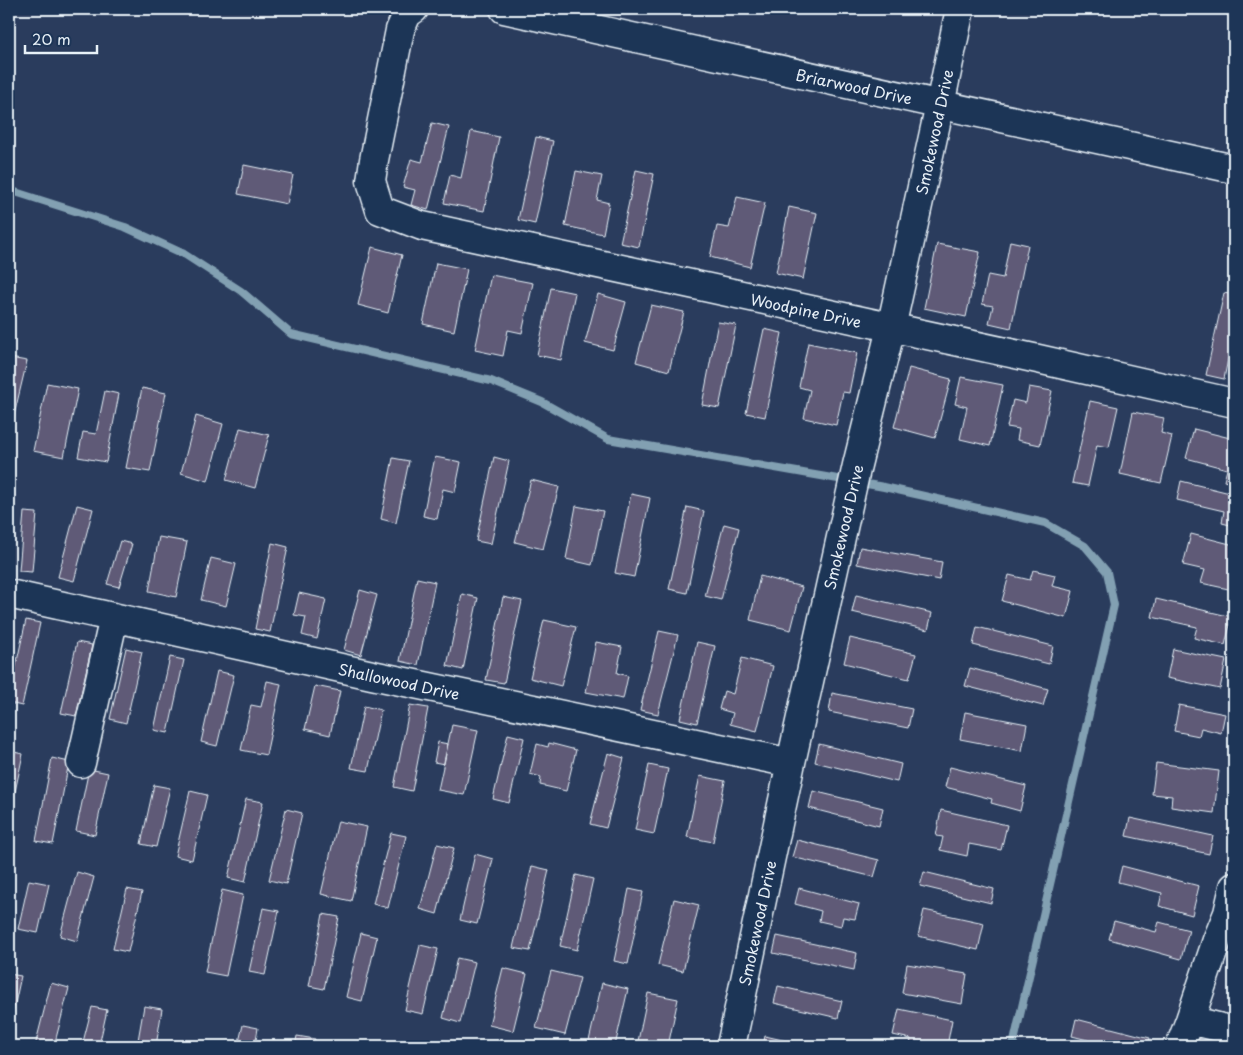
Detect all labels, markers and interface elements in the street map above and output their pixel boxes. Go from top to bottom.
scale bar [25,22,98,54]
text: 20 m [32,27,71,50]
street label: Briarwood Drive [794,62,914,110]
street label: Smokewood Drive [909,67,959,197]
street label: Woodpine Drive [748,287,864,333]
street label: Smokewood Drive [817,462,869,592]
street label: Shallowood Drive [336,657,462,705]
street label: Smokewood Drive [732,858,782,988]

